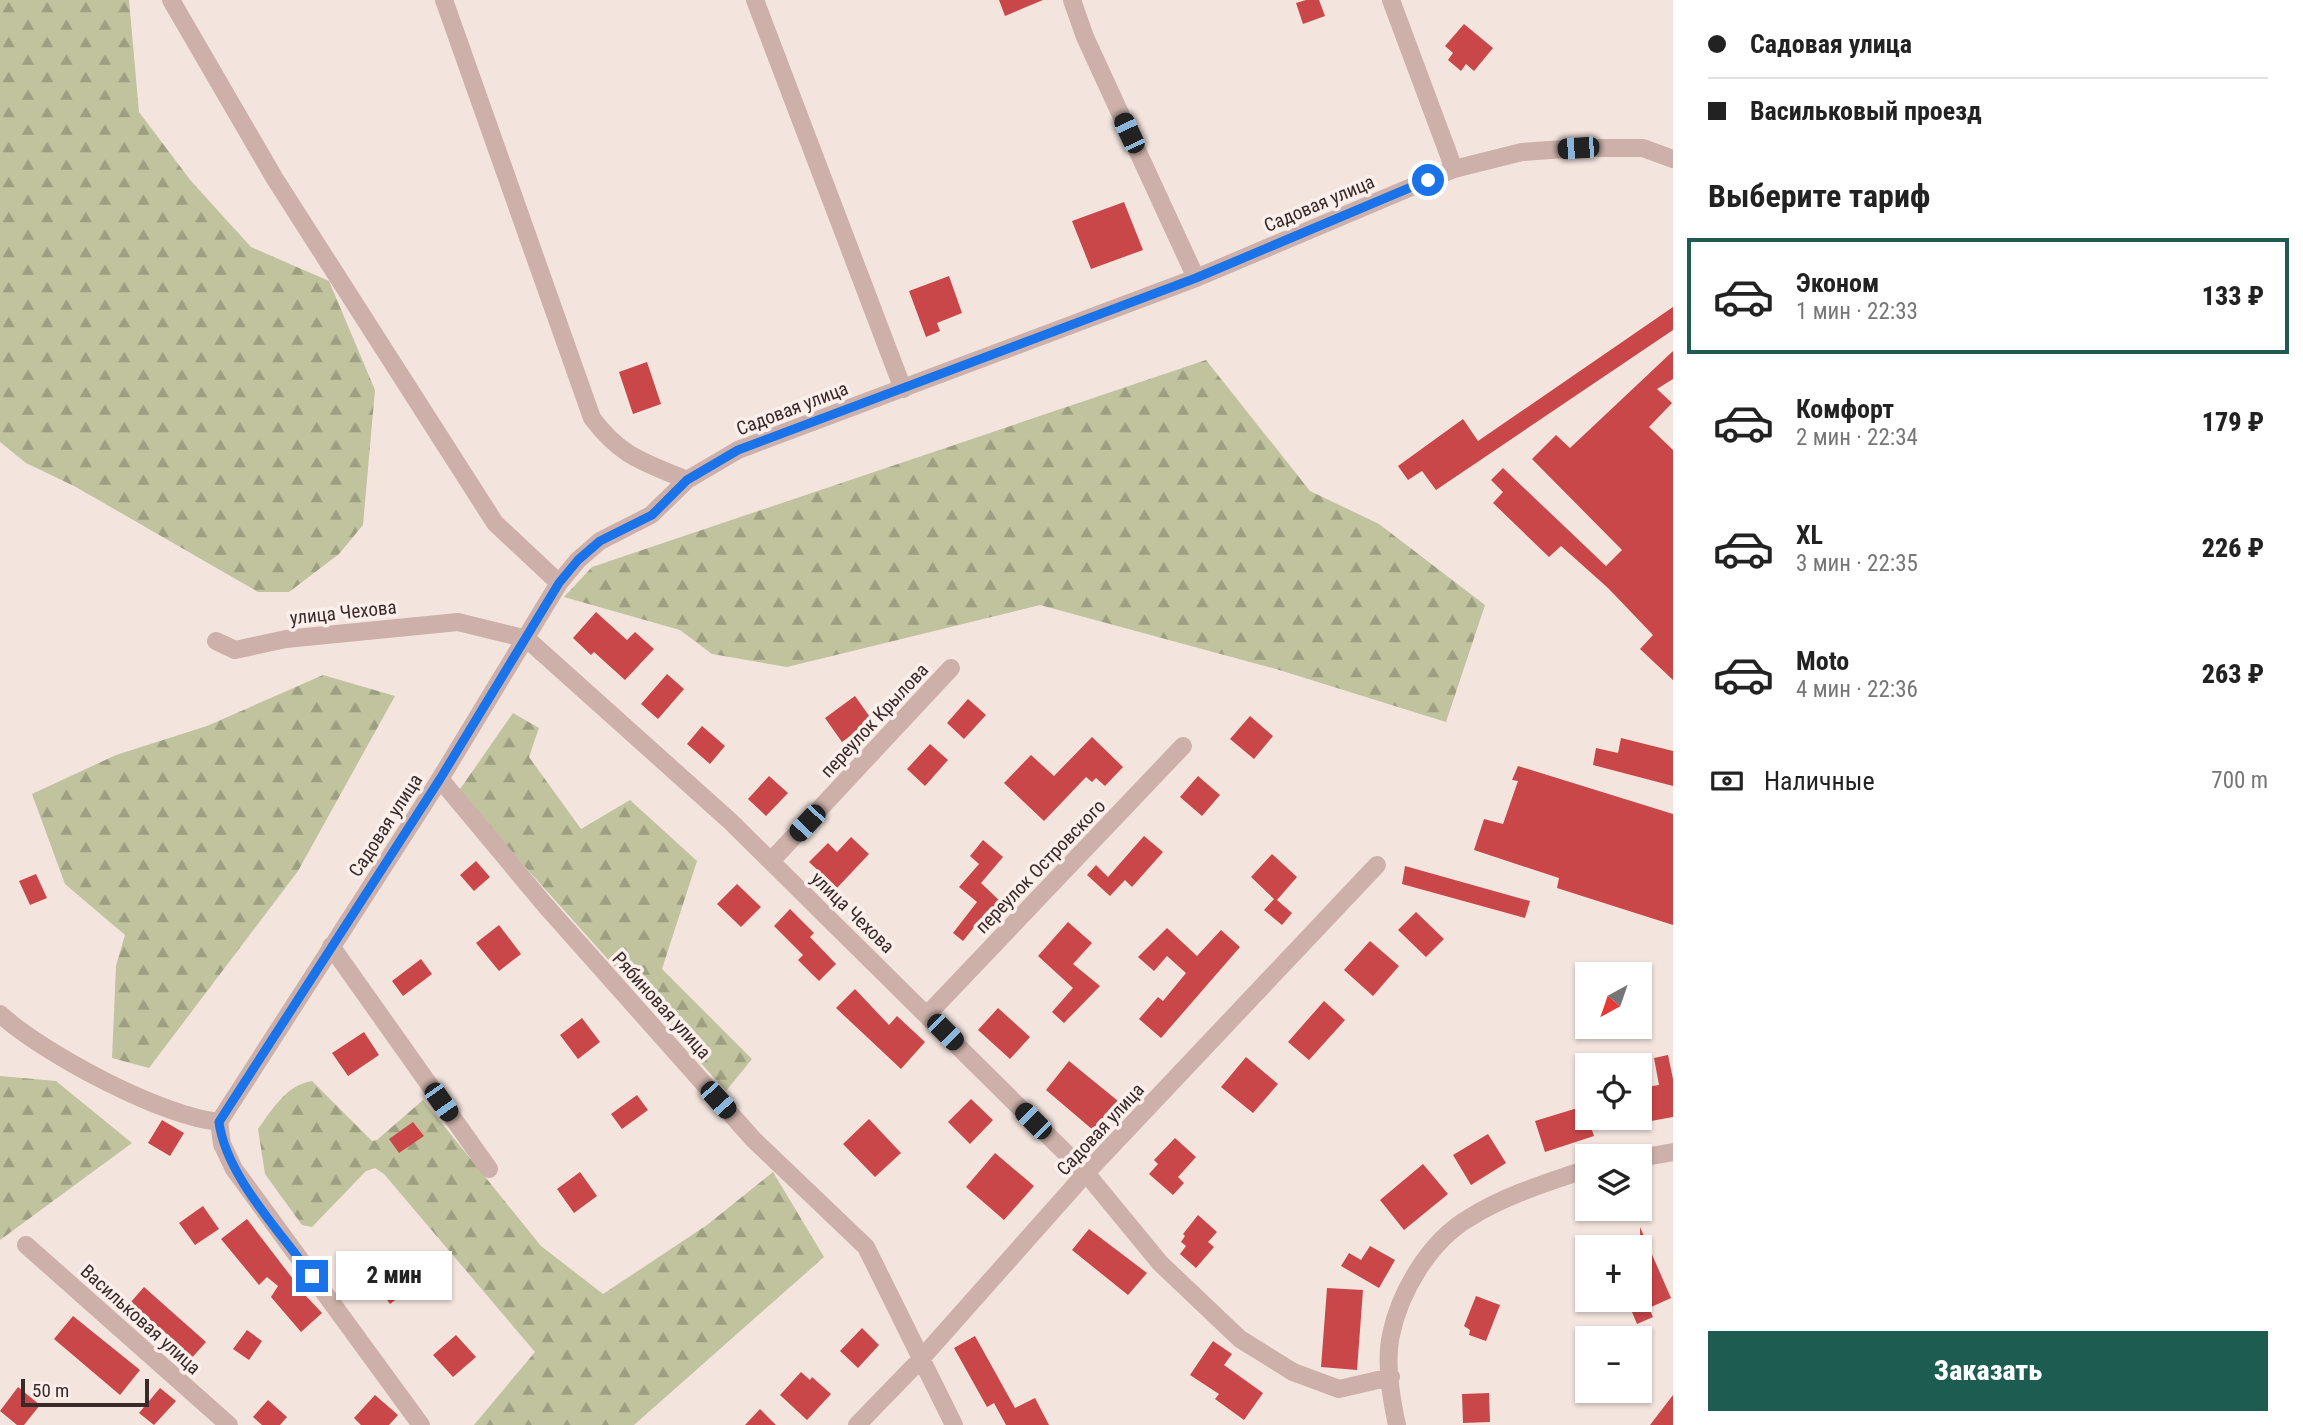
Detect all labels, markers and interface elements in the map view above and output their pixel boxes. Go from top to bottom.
text: Садовая улица [1750,29,1912,59]
text: Васильковый проезд [1750,96,1982,126]
car [1111,110,1148,156]
car [1557,136,1600,160]
route start [1412,164,1444,196]
street label: Садовая улица [1261,170,1378,237]
text: Выберите тариф [1708,177,1930,215]
icon: car [1712,265,1775,328]
text: Эконом [1796,268,1879,298]
text: 133 ₽ [2202,281,2264,311]
text: 1 мин · 22:33 [1796,298,1918,325]
street label: Садовая улица [733,377,851,440]
icon: car [1712,391,1775,454]
text: Комфорт [1796,394,1894,424]
text: 179 ₽ [2202,407,2264,437]
text: 2 мин · 22:34 [1796,424,1918,451]
icon: car [1712,517,1775,580]
text: XL [1796,520,1823,550]
text: 226 ₽ [2202,533,2264,563]
text: 3 мин · 22:35 [1796,550,1918,577]
street label: улица Чехова [289,595,397,630]
icon: car [1712,643,1775,706]
text: Moto [1796,646,1849,676]
street label: переулок Крылова [816,659,933,782]
text: 263 ₽ [2202,659,2264,689]
text: 4 мин · 22:36 [1796,676,1918,703]
icon: cash [1708,762,1746,800]
text: Наличные [1764,766,1875,796]
text: 700 m [2211,767,2268,794]
street label: Садовая улица [344,770,427,881]
street label: переулок Островского [970,795,1110,938]
car [785,800,830,846]
street label: улица Чехова [806,867,899,958]
street label: Рябиновая улица [608,947,716,1063]
north arrow [1575,962,1652,1040]
map controls [1575,962,1652,1403]
car [923,1010,968,1054]
button: locate [1575,1053,1652,1130]
car [697,1077,740,1123]
street label: Садовая улица [1052,1078,1149,1180]
car [421,1079,462,1125]
car [1011,1099,1056,1143]
button: layers [1575,1144,1652,1221]
button: + [1575,1235,1652,1312]
callout: 2 мин [336,1252,452,1300]
street label: Васильковая улица [76,1260,205,1379]
route end [296,1260,328,1292]
text: 2 мин [366,1262,422,1289]
button: − [1575,1326,1652,1403]
button: Заказать [1708,1331,2268,1411]
scale bar [21,1376,149,1408]
text: 50 m [32,1379,69,1402]

